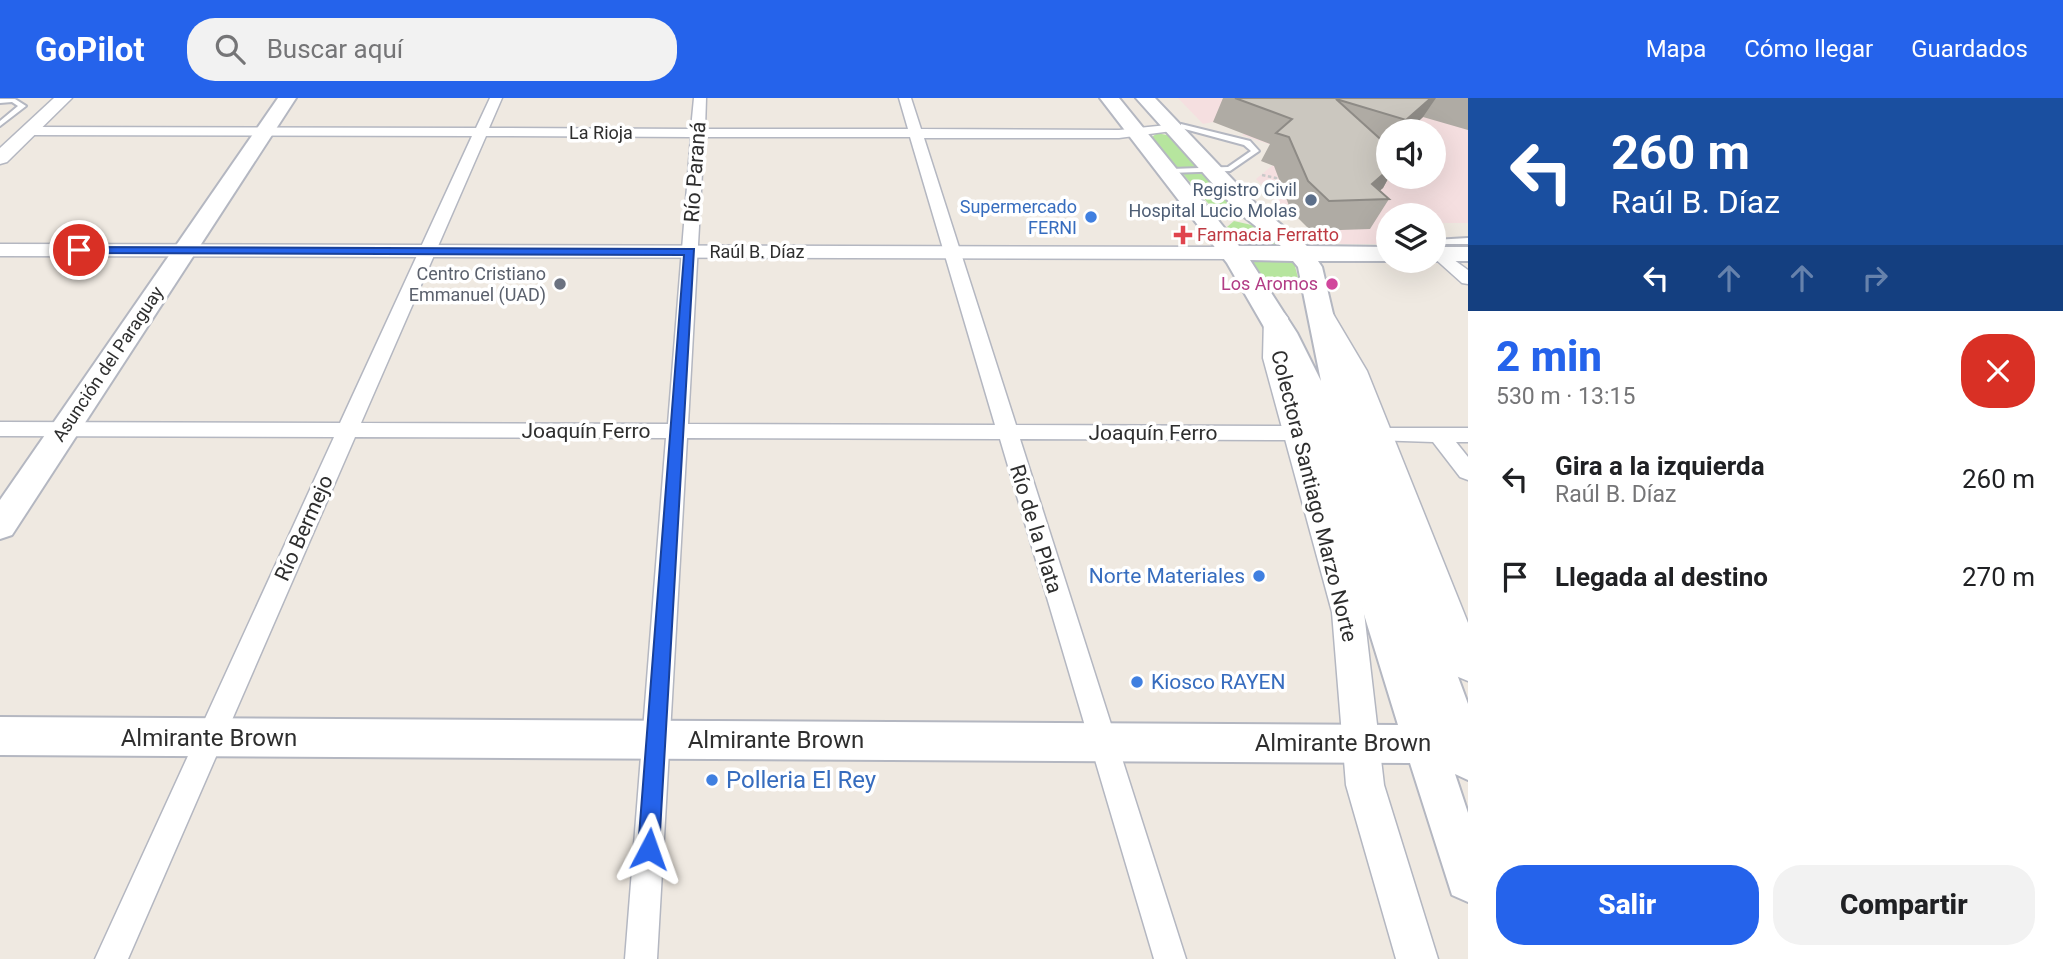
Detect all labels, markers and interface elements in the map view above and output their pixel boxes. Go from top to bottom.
search box [187,18,677,81]
text: GoPilot [35,30,145,69]
icon: search [211,30,249,68]
text: Buscar aquí [267,34,403,64]
text: Mapa [1646,35,1706,63]
text: Cómo llegar [1744,35,1873,63]
text: Guardados [1911,35,2028,63]
map controls [1376,119,1446,273]
button: sound [1376,119,1446,189]
street label: Río Paraná [680,121,710,223]
street label: La Rioja [569,122,633,143]
text: 260 m [1611,124,1750,181]
icon: left [1496,126,1587,217]
place label: Registro Civil Hospital Lucio Molas [1128,179,1297,221]
text: Raúl B. Díaz [1611,183,1780,221]
marker: Registro Civil Hospital Lucio Molas [1303,192,1319,208]
place label: Supermercado FERNI [960,196,1077,238]
button: layers [1376,203,1446,273]
marker: Supermercado FERNI [1083,209,1099,225]
pin [49,220,109,280]
place label: Farmacia Ferratto [1197,224,1339,245]
marker: Farmacia Ferratto [1175,227,1191,243]
icon: arrive [60,231,98,269]
street label: Raúl B. Díaz [709,241,805,262]
icon: left [1637,259,1675,297]
icon: ahead [1710,259,1748,297]
icon: ahead [1783,259,1821,297]
icon: right [1856,259,1894,297]
place label: Centro Cristiano Emmanuel (UAD) [409,263,546,306]
place label: Los Aromos [1221,273,1318,294]
marker: Centro Cristiano Emmanuel (UAD) [552,276,568,292]
marker: Los Aromos [1324,276,1340,292]
street label: Asunción del Paraguay [48,282,168,445]
text: 2 min [1496,332,1602,381]
button: close [1961,334,2035,408]
street label: Colectora Santiago Marzo Norte [1266,348,1362,644]
text: 530 m · 13:15 [1496,383,1635,410]
street label: Joaquín Ferro [521,419,651,443]
street label: Joaquín Ferro [1088,421,1218,445]
text: Gira a la izquierda [1555,451,1765,481]
icon: left [1496,460,1534,498]
street label: Río de la Plata [1005,462,1067,596]
text: 260 m [1962,464,2035,494]
street label: Río Bermejo [270,471,338,585]
text: Raúl B. Díaz [1555,481,1676,508]
icon: arrive [1496,558,1534,596]
text: Llegada al destino [1555,562,1768,592]
text: 270 m [1962,562,2035,592]
place label: Norte Materiales [1089,564,1245,588]
marker: Norte Materiales [1251,568,1267,584]
place label: Kiosco RAYEN [1151,670,1285,694]
marker: Kiosco RAYEN [1129,674,1145,690]
street label: Almirante Brown [121,724,297,752]
street label: Almirante Brown [688,726,864,754]
street label: Almirante Brown [1255,729,1431,757]
place label: Polleria El Rey [726,766,877,794]
marker: Polleria El Rey [704,772,720,788]
position arrow [612,812,686,886]
button: Salir [1496,865,1759,945]
button: Compartir [1773,865,2035,945]

